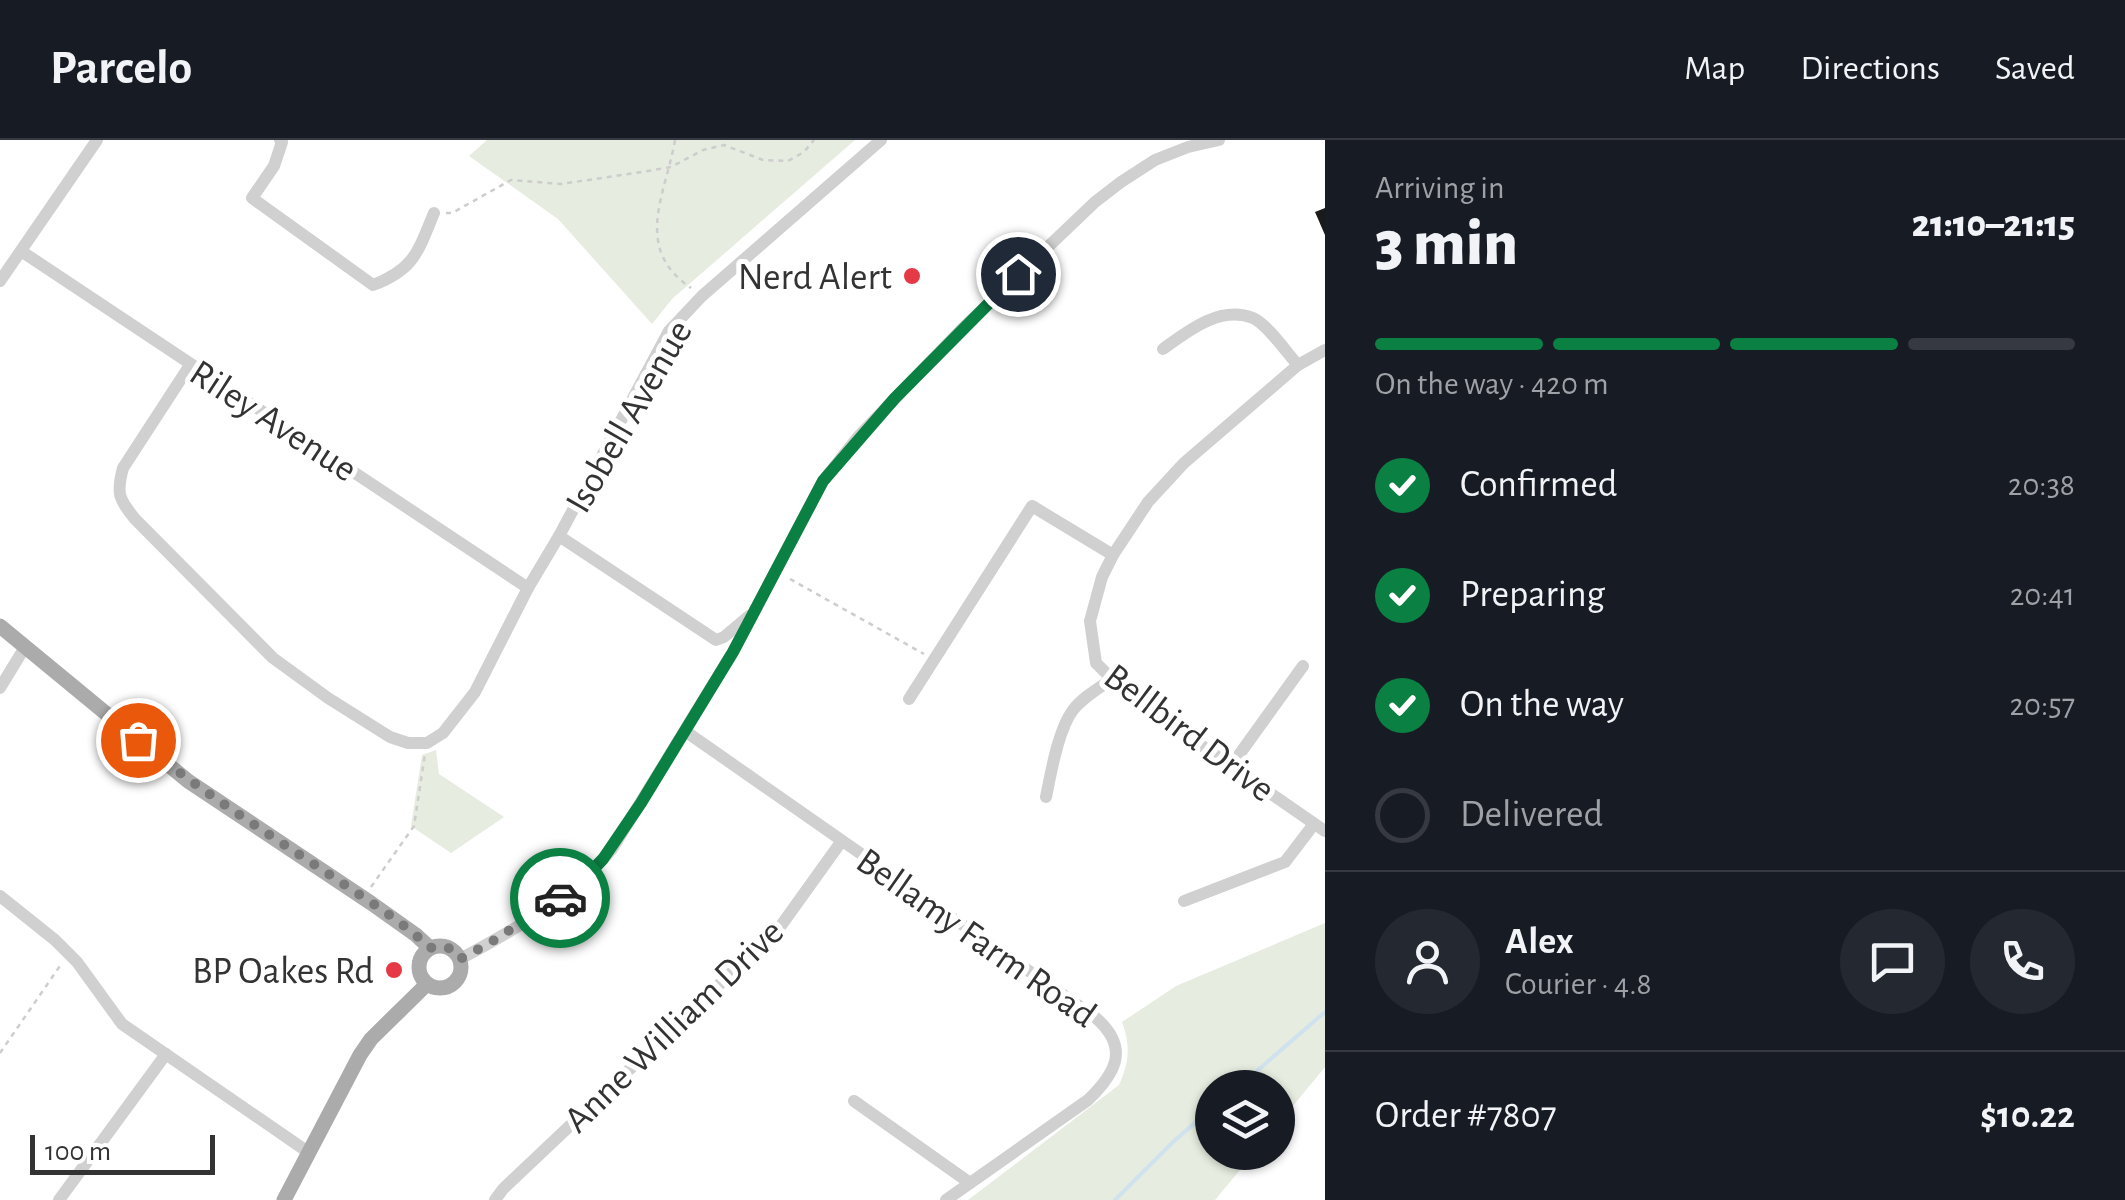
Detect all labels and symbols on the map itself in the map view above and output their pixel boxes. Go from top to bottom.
pin [976,232,1061,317]
place label: Nerd Alert [738,259,892,297]
marker: Nerd Alert [901,265,923,287]
street label: Isobell Avenue [560,314,700,520]
street label: Riley Avenue [183,354,363,489]
street label: Bellbird Drive [1097,658,1281,810]
pin [96,698,181,783]
street label: Bellamy Farm Road [849,842,1103,1035]
courier [510,848,610,948]
street label: Anne William Drive [558,913,791,1140]
place label: BP Oakes Rd [192,953,374,991]
marker: BP Oakes Rd [383,959,405,981]
scale bar [30,1130,215,1174]

